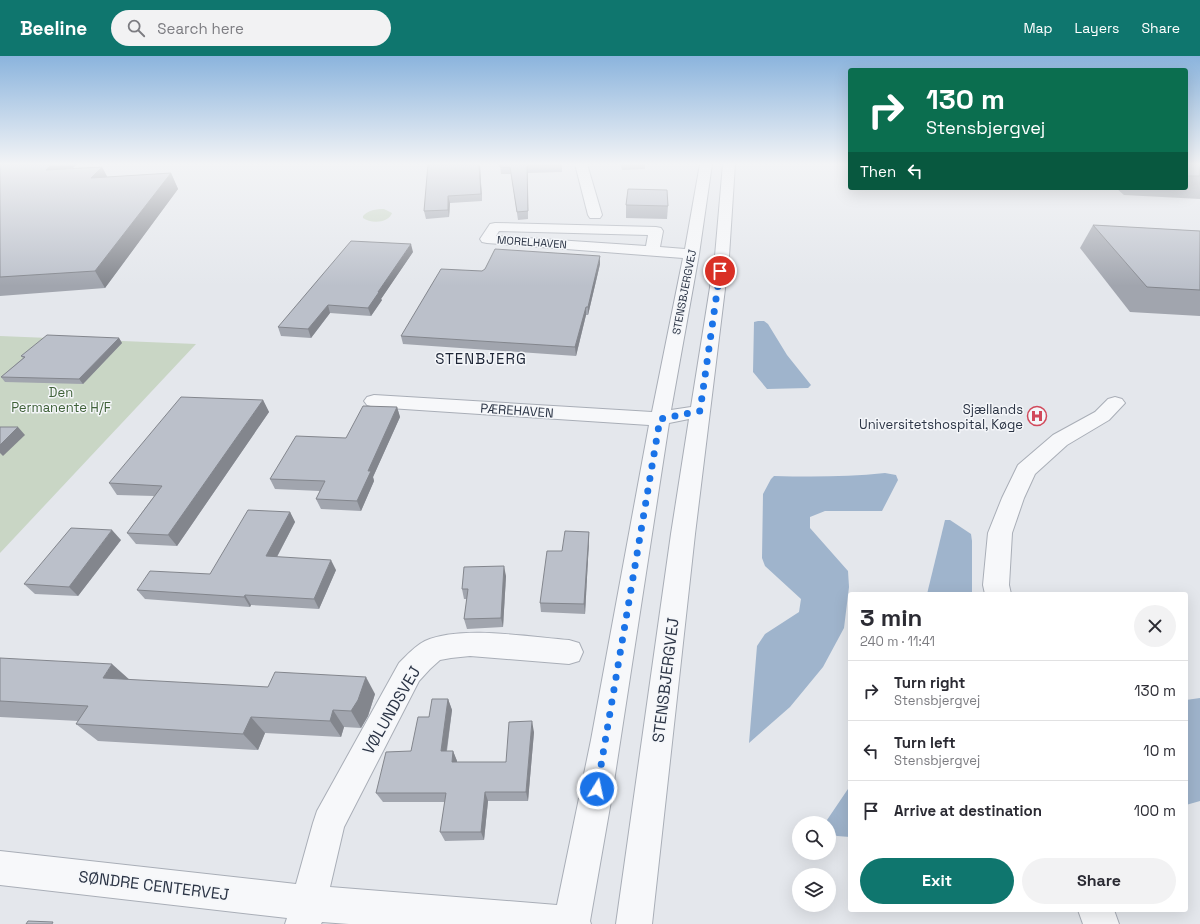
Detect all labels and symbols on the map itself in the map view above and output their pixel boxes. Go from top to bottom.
street label: MORELHAVEN [497,233,567,251]
street label: STENSBJERGVEJ [669,248,699,336]
pin [703,254,737,288]
district label: STENBJERG [435,349,527,368]
park label: Den Permanente H/F [11,384,111,416]
street label: PÆREHAVEN [480,399,554,422]
place label: Sjællands Universitetshospital, Køge [859,401,1023,433]
hospital icon: Sjællands Universitetshospital, Køge [1026,405,1048,427]
street label: STENSBJERGVEJ [647,616,684,744]
street label: VØLUNDSVEJ [358,662,425,758]
position arrow [576,768,618,810]
street label: SØNDRE CENTERVEJ [77,866,230,905]

